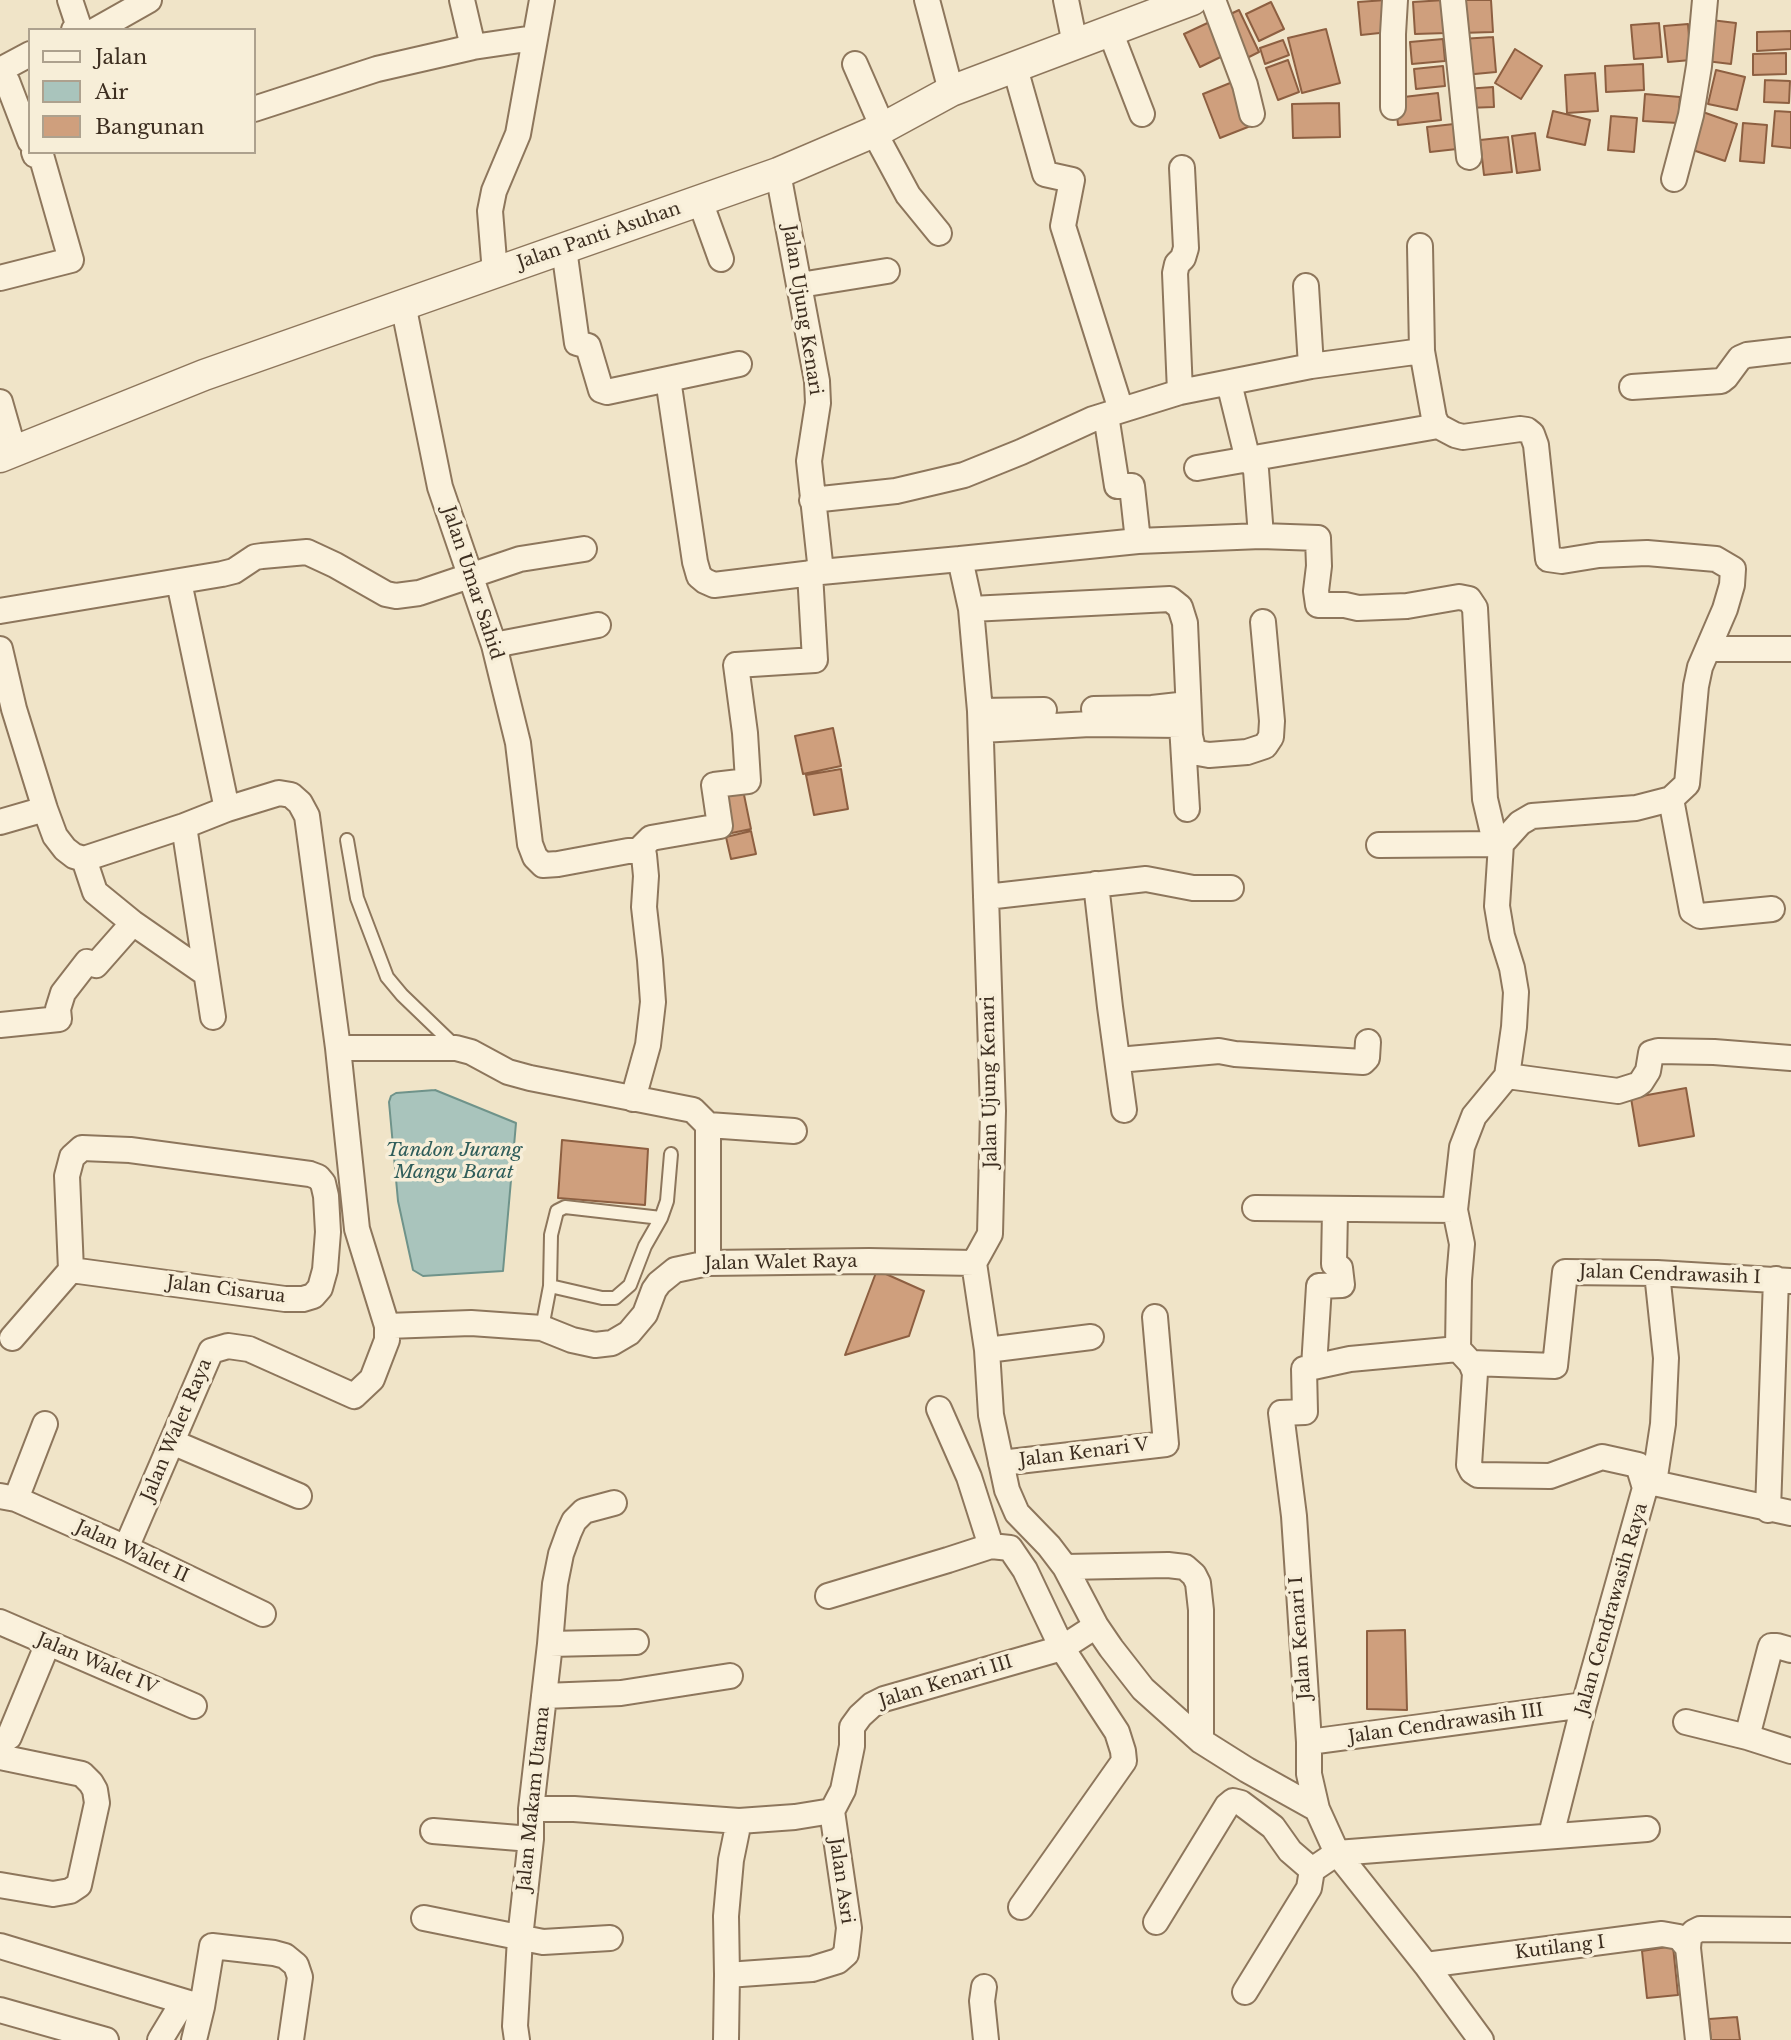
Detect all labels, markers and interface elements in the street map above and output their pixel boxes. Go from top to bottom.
legend [28,28,256,154]
text: Jalan [95,44,147,70]
text: Air [95,79,128,105]
text: Bangunan [95,114,204,140]
street label: Jalan Panti Asuhan [514,198,684,274]
street label: Jalan Ujung Kenari [778,223,826,397]
street label: Jalan Umar Sahid [437,504,507,662]
street label: Jalan Ujung Kenari [978,996,1002,1168]
water label: Tandon Jurang Mangu Barat [386,1140,522,1184]
street label: Jalan Walet Raya [705,1251,857,1275]
street label: Jalan Cendrawasih I [1579,1261,1761,1289]
street label: Jalan Cisarua [166,1272,286,1308]
street label: Jalan Walet Raya [137,1356,217,1504]
street label: Jalan Kenari V [1018,1434,1150,1472]
street label: Jalan Cendrawasih Raya [1571,1501,1653,1717]
street label: Jalan Walet II [72,1516,192,1588]
street label: Jalan Kenari I [1286,1576,1316,1700]
street label: Jalan Walet IV [33,1629,161,1699]
street label: Jalan Kenari III [877,1651,1015,1713]
street label: Jalan Cendrawasih III [1347,1700,1545,1748]
street label: Jalan Makam Utama [514,1705,554,1893]
street label: Jalan Asri [824,1837,858,1925]
street label: Kutilang I [1514,1932,1606,1964]

